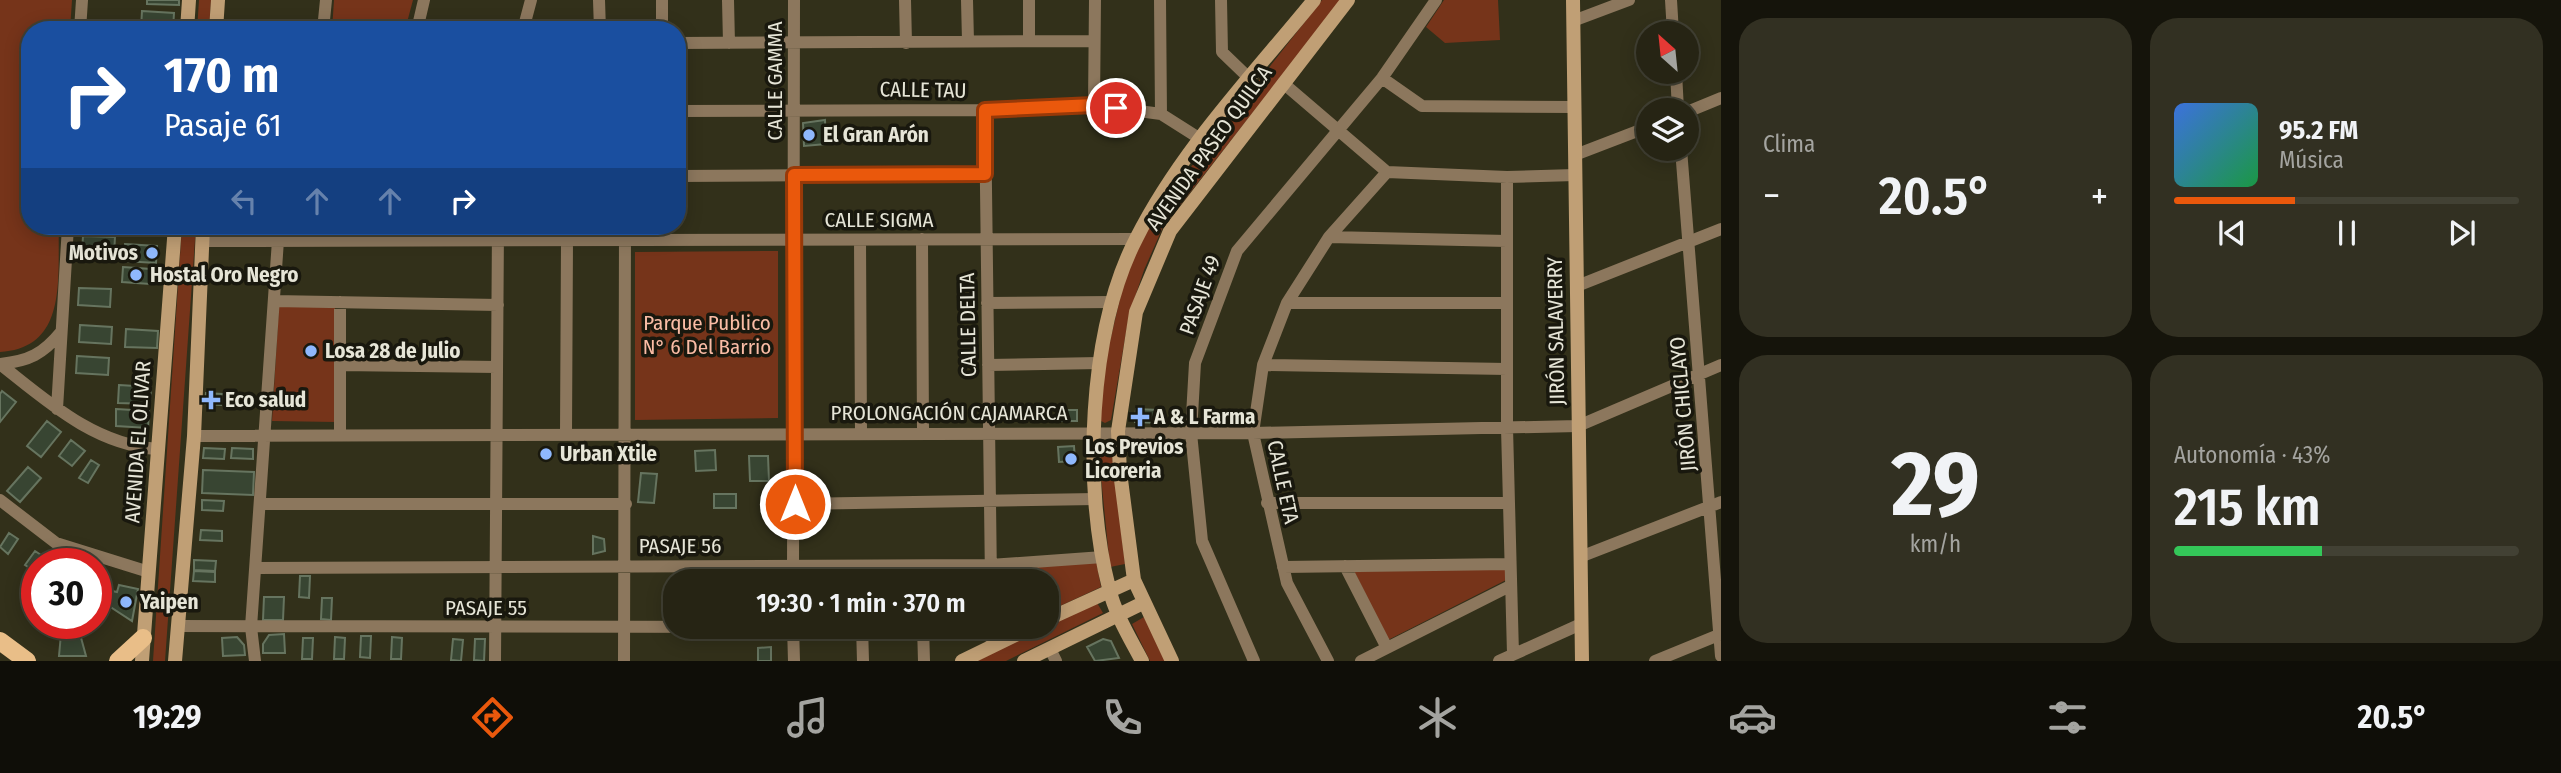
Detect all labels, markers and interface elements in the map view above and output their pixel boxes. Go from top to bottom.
street label: CALLE GAMMA [762,21,788,141]
north arrow [1636,21,1699,84]
map controls [1636,21,1699,161]
text: 170 m [164,46,280,105]
icon: right [49,49,140,140]
street label: AVENIDA PASEO QUILCA [1140,60,1278,236]
street label: CALLE TAU [879,76,967,104]
pin [1086,78,1146,138]
icon: arrive [1097,89,1135,127]
button: layers [1636,98,1699,161]
text: Pasaje 61 [164,106,282,144]
text: 95.2 FM [2279,115,2358,146]
place label: El Gran Arón [823,122,929,148]
marker: El Gran Arón [801,127,817,143]
text: Clima [1763,130,1815,158]
text: Música [2279,146,2344,174]
text: 20.5° [1879,165,1992,228]
text: − [1763,173,1780,219]
text: + [2091,173,2108,219]
icon: left [225,182,263,220]
icon: ahead [298,182,336,220]
icon: ahead [371,182,409,220]
icon: right [444,182,482,220]
street label: CALLE SIGMA [824,207,934,233]
icon: previous [2213,214,2251,252]
icon: pause [2328,214,2366,252]
icon: next [2443,214,2481,252]
place label: Motivos [69,240,138,266]
marker: Motivos [144,245,160,261]
street label: PASAJE 49 [1174,252,1226,338]
street label: JIRÓN SALAVERRY [1542,256,1570,405]
place label: Hostal Oro Negro [150,262,298,288]
marker: Hostal Oro Negro [128,267,144,283]
street label: CALLE DELTA [954,273,982,377]
park label: Parque Publico N° 6 Del Barrio [643,310,771,360]
street label: JIRÓN CHICLAYO [1664,335,1702,473]
place label: Losa 28 de Julio [325,338,460,364]
marker: Losa 28 de Julio [303,343,319,359]
street label: AVENIDA EL OLIVAR [119,360,157,524]
place label: Eco salud [225,387,306,413]
marker: Eco salud [203,392,219,408]
street label: PROLONGACIÓN CAJAMARCA [830,400,1068,426]
place label: A & L Farma [1153,404,1255,430]
marker: A & L Farma [1132,409,1148,425]
text: 29 [1891,430,1980,539]
place label: Los Previos Licoreria [1085,434,1183,484]
street label: CALLE ETA [1261,438,1305,526]
place label: Urban Xtile [560,441,657,467]
text: Autonomía · 43% [2174,441,2330,469]
marker: Urban Xtile [538,446,554,462]
marker: Los Previos Licoreria [1063,451,1079,467]
position arrow [758,467,832,541]
text: 215 km [2174,476,2320,539]
text: km/h [1910,530,1961,558]
street label: PASAJE 56 [639,533,721,559]
speed limit sign: 30 [21,548,112,639]
text: 19:30 · 1 min · 370 m [756,588,966,619]
place label: Yaipen [139,589,199,615]
marker: Yaipen [118,594,134,610]
street label: PASAJE 55 [445,595,527,621]
icon: directions [468,693,517,742]
icon: music [783,693,832,742]
icon: phone [1098,693,1147,742]
icon: climate [1413,693,1462,742]
icon: car [1728,693,1777,742]
icon: filters [2043,693,2092,742]
text: 19:29 [133,698,202,736]
text: 20.5° [2358,698,2428,736]

